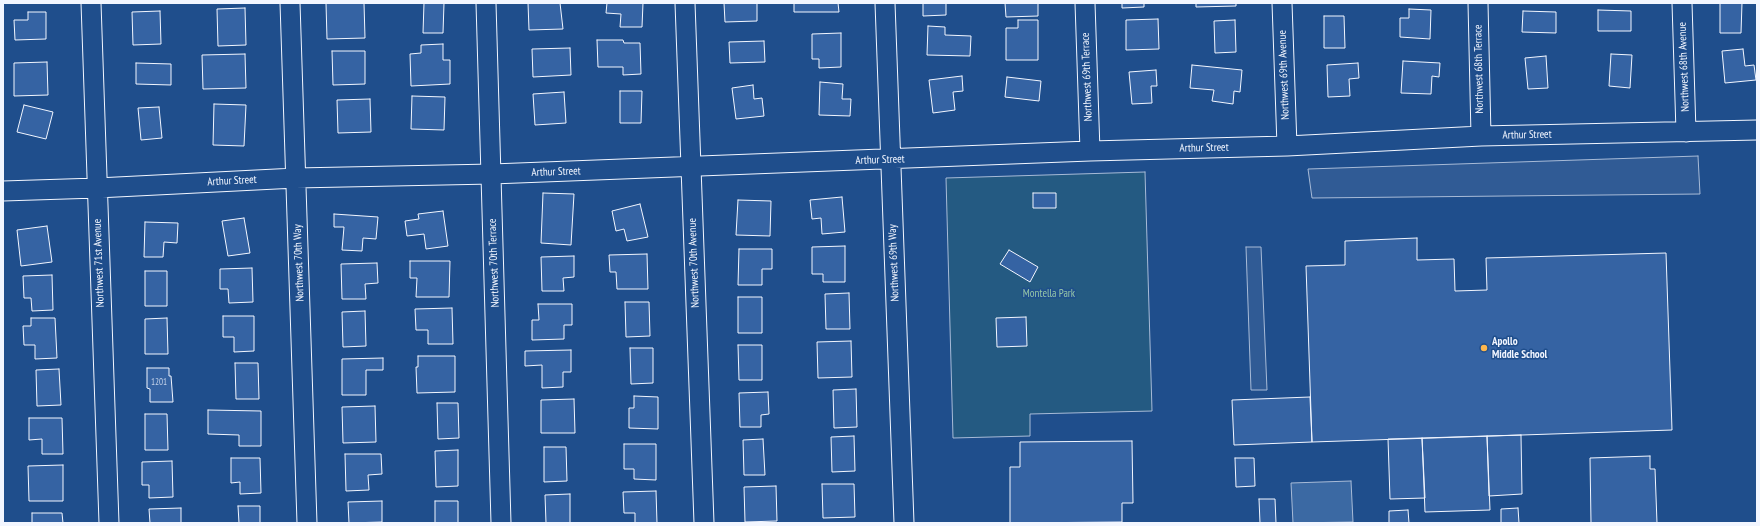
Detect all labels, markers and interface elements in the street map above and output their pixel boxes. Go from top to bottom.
street label: Northwest 68th Avenue [1676,22,1692,112]
street label: Northwest 68th Terrace [1472,24,1486,114]
street label: Northwest 69th Avenue [1276,30,1292,120]
street label: Northwest 69th Terrace [1079,32,1095,122]
street label: Arthur Street [1502,128,1552,142]
street label: Arthur Street [1179,141,1229,155]
street label: Arthur Street [855,153,905,167]
street label: Arthur Street [531,165,581,179]
street label: Arthur Street [207,173,257,189]
street label: Northwest 71st Avenue [91,218,107,308]
street label: Northwest 70th Terrace [486,218,502,308]
street label: Northwest 70th Avenue [686,218,702,308]
street label: Northwest 70th Way [291,224,307,302]
street label: Northwest 69th Way [886,224,902,302]
park label: Montella Park [1023,287,1075,301]
place label: Apollo Middle School [1492,335,1547,361]
marker: Apollo Middle School [1479,343,1489,353]
house number: 1201 [151,377,167,387]

